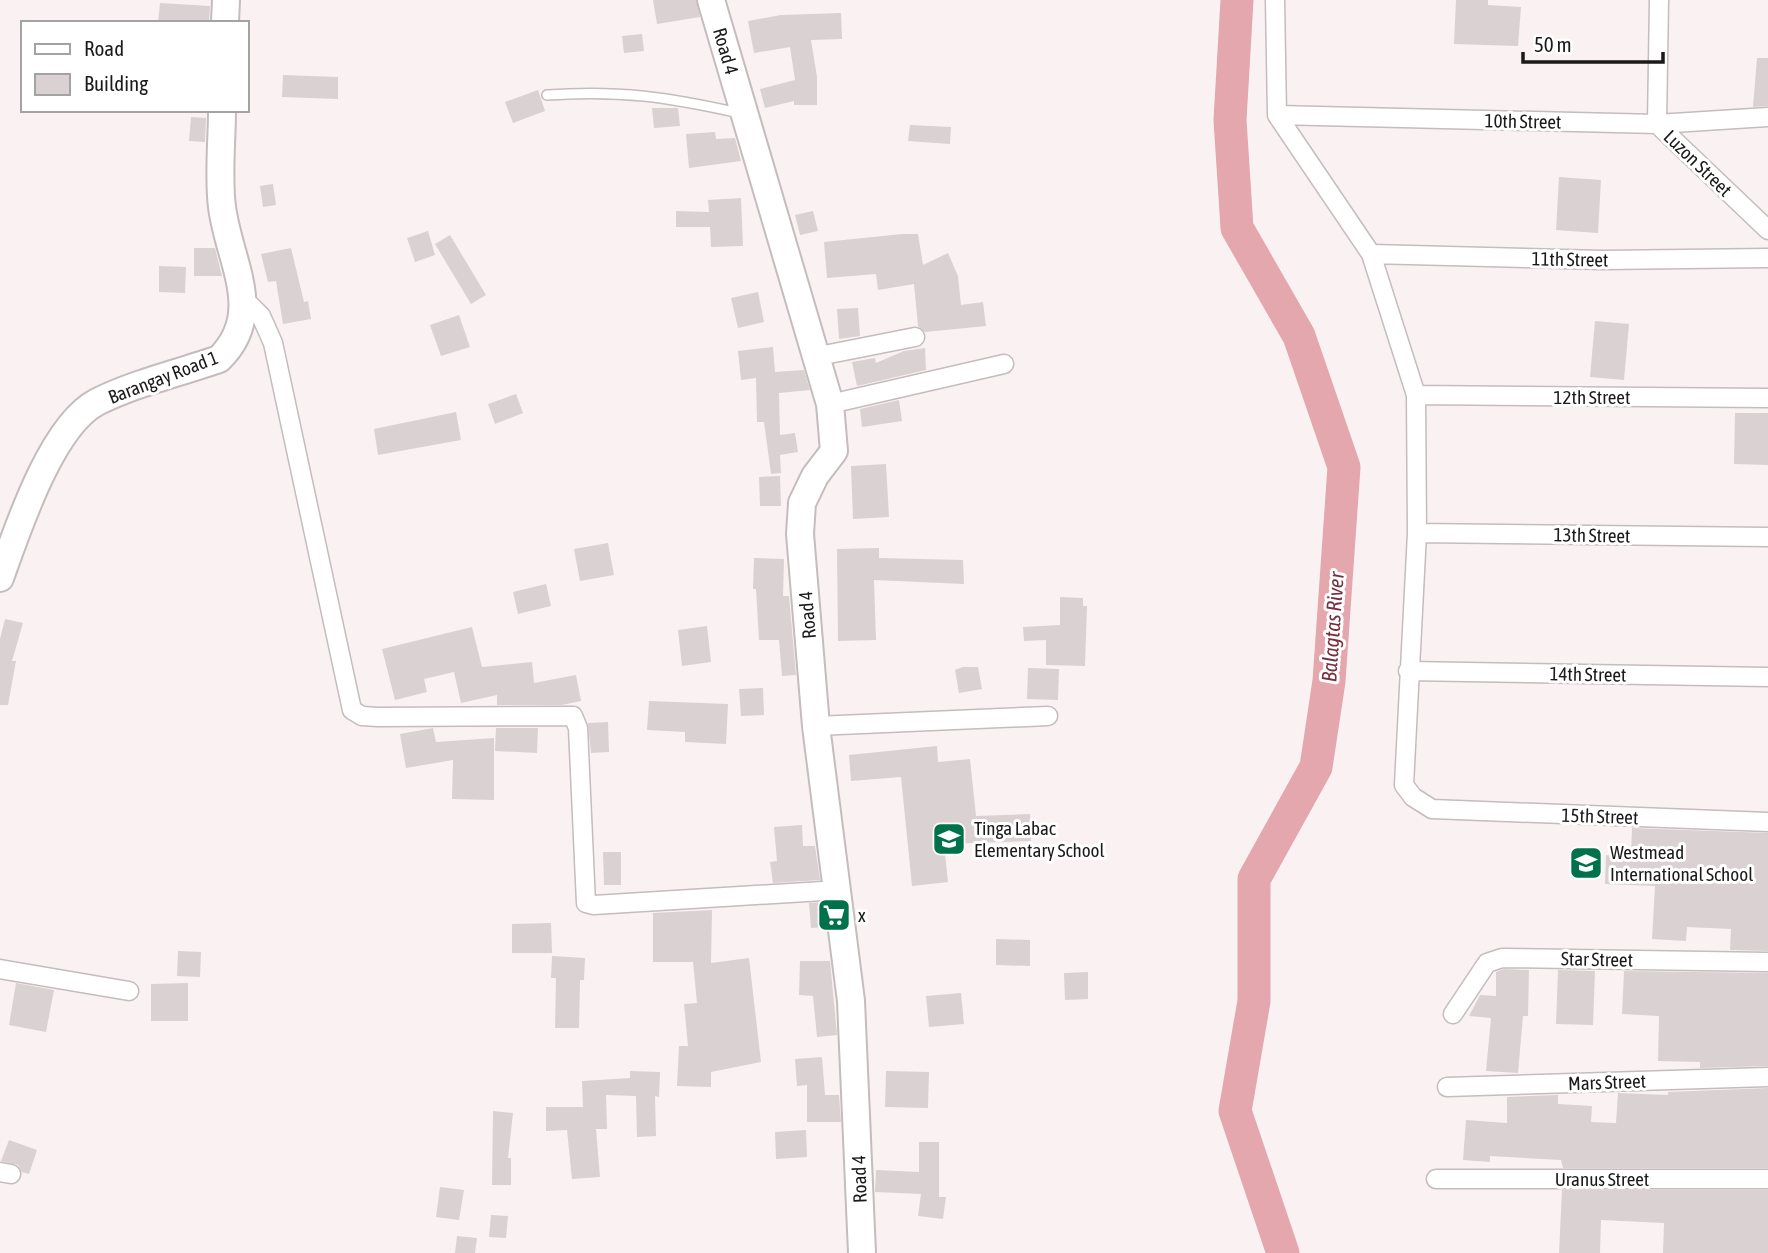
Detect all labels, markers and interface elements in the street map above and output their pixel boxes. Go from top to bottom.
legend [21,21,248,112]
scale bar [1523,21,1663,65]
street label: Road 4 [709,25,743,77]
text: 50 m [1534,32,1572,56]
text: Road [84,36,124,60]
text: Building [84,71,148,95]
street label: 10th Street [1484,109,1562,133]
street label: Luzon Street [1660,125,1736,201]
street label: 11th Street [1531,247,1609,271]
street label: Barangay Road 1 [105,346,221,408]
street label: 12th Street [1554,386,1630,408]
street label: 13th Street [1553,523,1631,547]
water label: Balagtas River [1316,570,1348,683]
street label: Road 4 [794,590,820,640]
street label: 14th Street [1549,662,1627,686]
street label: 15th Street [1561,804,1639,828]
place label: Tinga Labac Elementary School [974,817,1105,861]
school or university icon: Tinga Labac Elementary School [930,820,968,858]
place label: Westmead International School [1610,841,1753,885]
school or university icon: Westmead International School [1567,844,1605,882]
supermarket icon: x [815,896,853,934]
place label: x [858,904,866,926]
street label: Star Street [1561,947,1633,971]
street label: Mars Street [1568,1070,1646,1094]
street label: Road 4 [847,1155,871,1203]
street label: Uranus Street [1555,1168,1649,1190]

